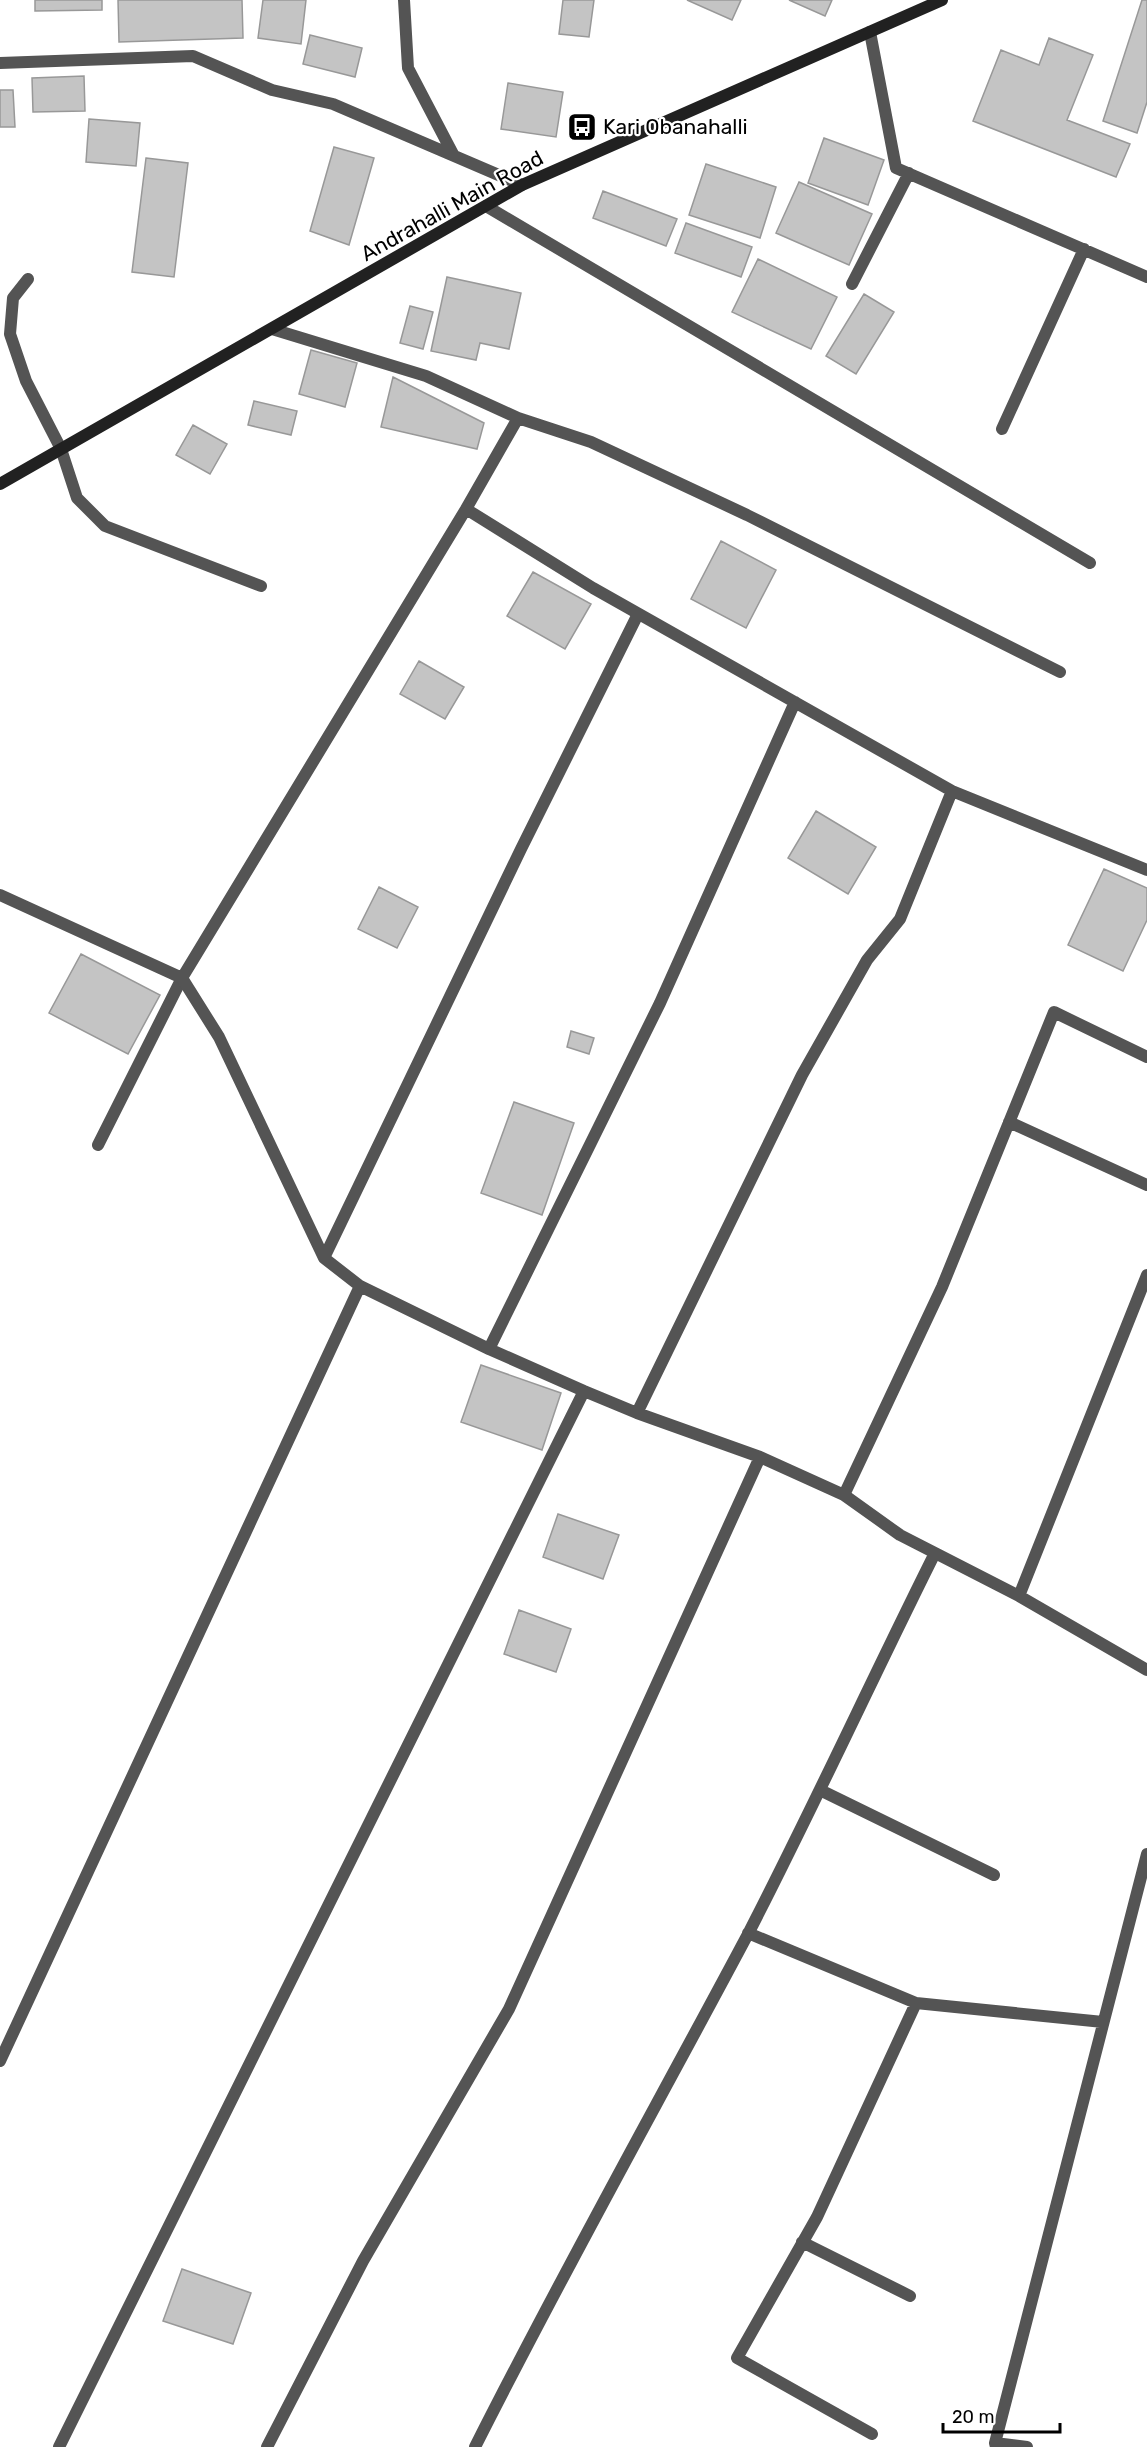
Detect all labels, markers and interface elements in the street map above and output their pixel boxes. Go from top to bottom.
bus stop icon: Kari Obanahalli [566,111,598,143]
place label: Kari Obanahalli [603,114,748,139]
street label: Andrahalli Main Road [356,145,547,266]
scale bar [943,2396,1060,2434]
text: 20 m [952,2406,994,2428]

